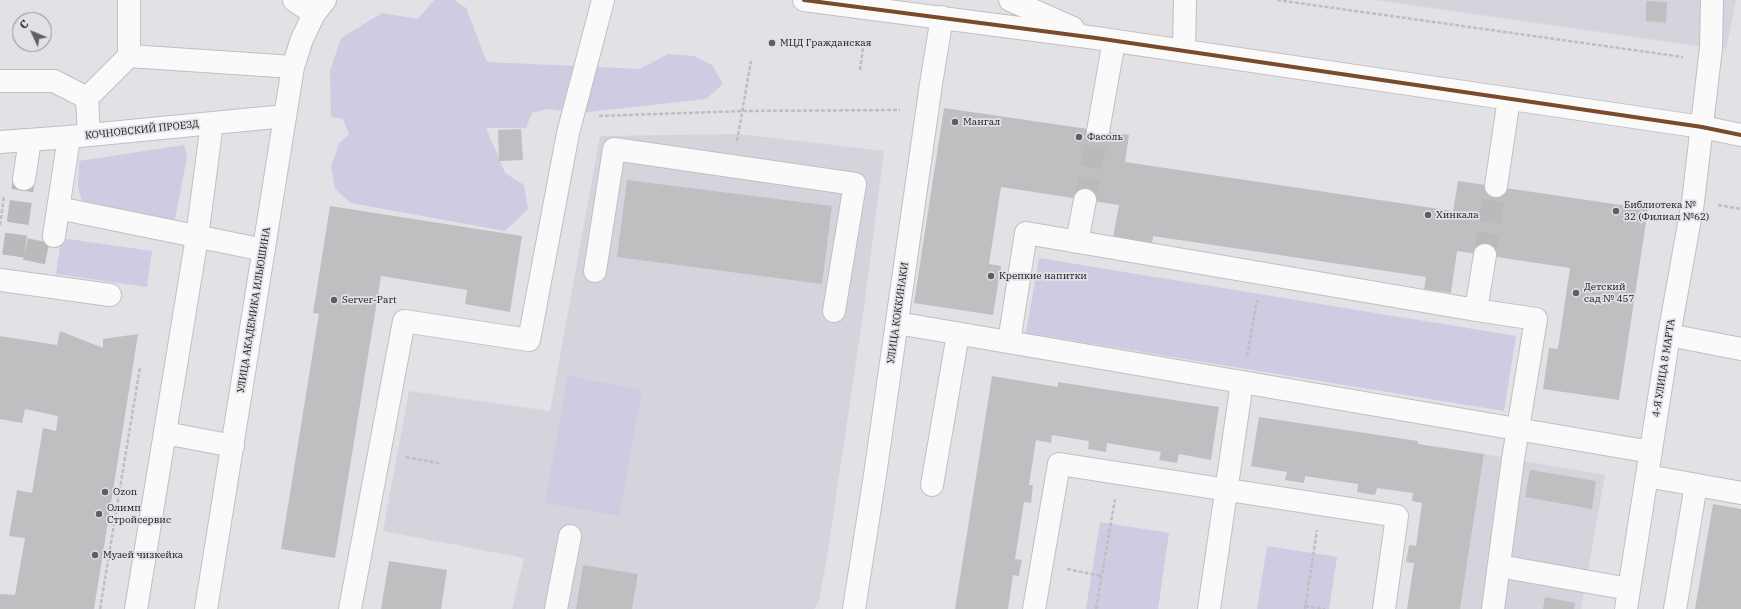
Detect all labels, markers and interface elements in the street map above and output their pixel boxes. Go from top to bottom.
north arrow [12,12,52,52]
text: С [17,17,32,32]
place label: МЦД Гражданская [780,37,871,49]
marker: МЦД Гражданская [767,38,777,48]
place label: Мангал [963,116,1000,128]
marker: Мангал [950,117,960,127]
street label: КОЧНОВСКИЙ ПРОЕЗД [84,118,200,142]
place label: Фасоль [1087,131,1123,143]
marker: Фасоль [1074,132,1084,142]
place label: Библиотека № 32 (Филиал №62) [1624,199,1709,222]
marker: Библиотека № 32 (Филиал №62) [1611,206,1621,216]
place label: Хинкала [1436,209,1479,221]
marker: Хинкала [1423,210,1433,220]
street label: УЛИЦА АКАДЕМИКА ИЛЬЮШИНА [235,226,273,394]
street label: УЛИЦА КОККИНАКИ [885,262,911,364]
place label: Крепкие напитки [999,270,1087,282]
marker: Крепкие напитки [986,271,996,281]
place label: Детский сад № 457 [1584,281,1635,304]
marker: Детский сад № 457 [1571,288,1581,298]
place label: Server-Part [342,294,396,306]
marker: Server-Part [329,295,339,305]
street label: 4-Я УЛИЦА 8 МАРТА [1650,318,1678,418]
place label: Ozon [113,486,137,498]
marker: Ozon [100,487,110,497]
place label: Олимп Стройсервис [107,502,171,526]
marker: Олимп Стройсервис [94,509,104,519]
place label: Музей чизкейка [103,549,183,561]
marker: Музей чизкейка [90,550,100,560]

